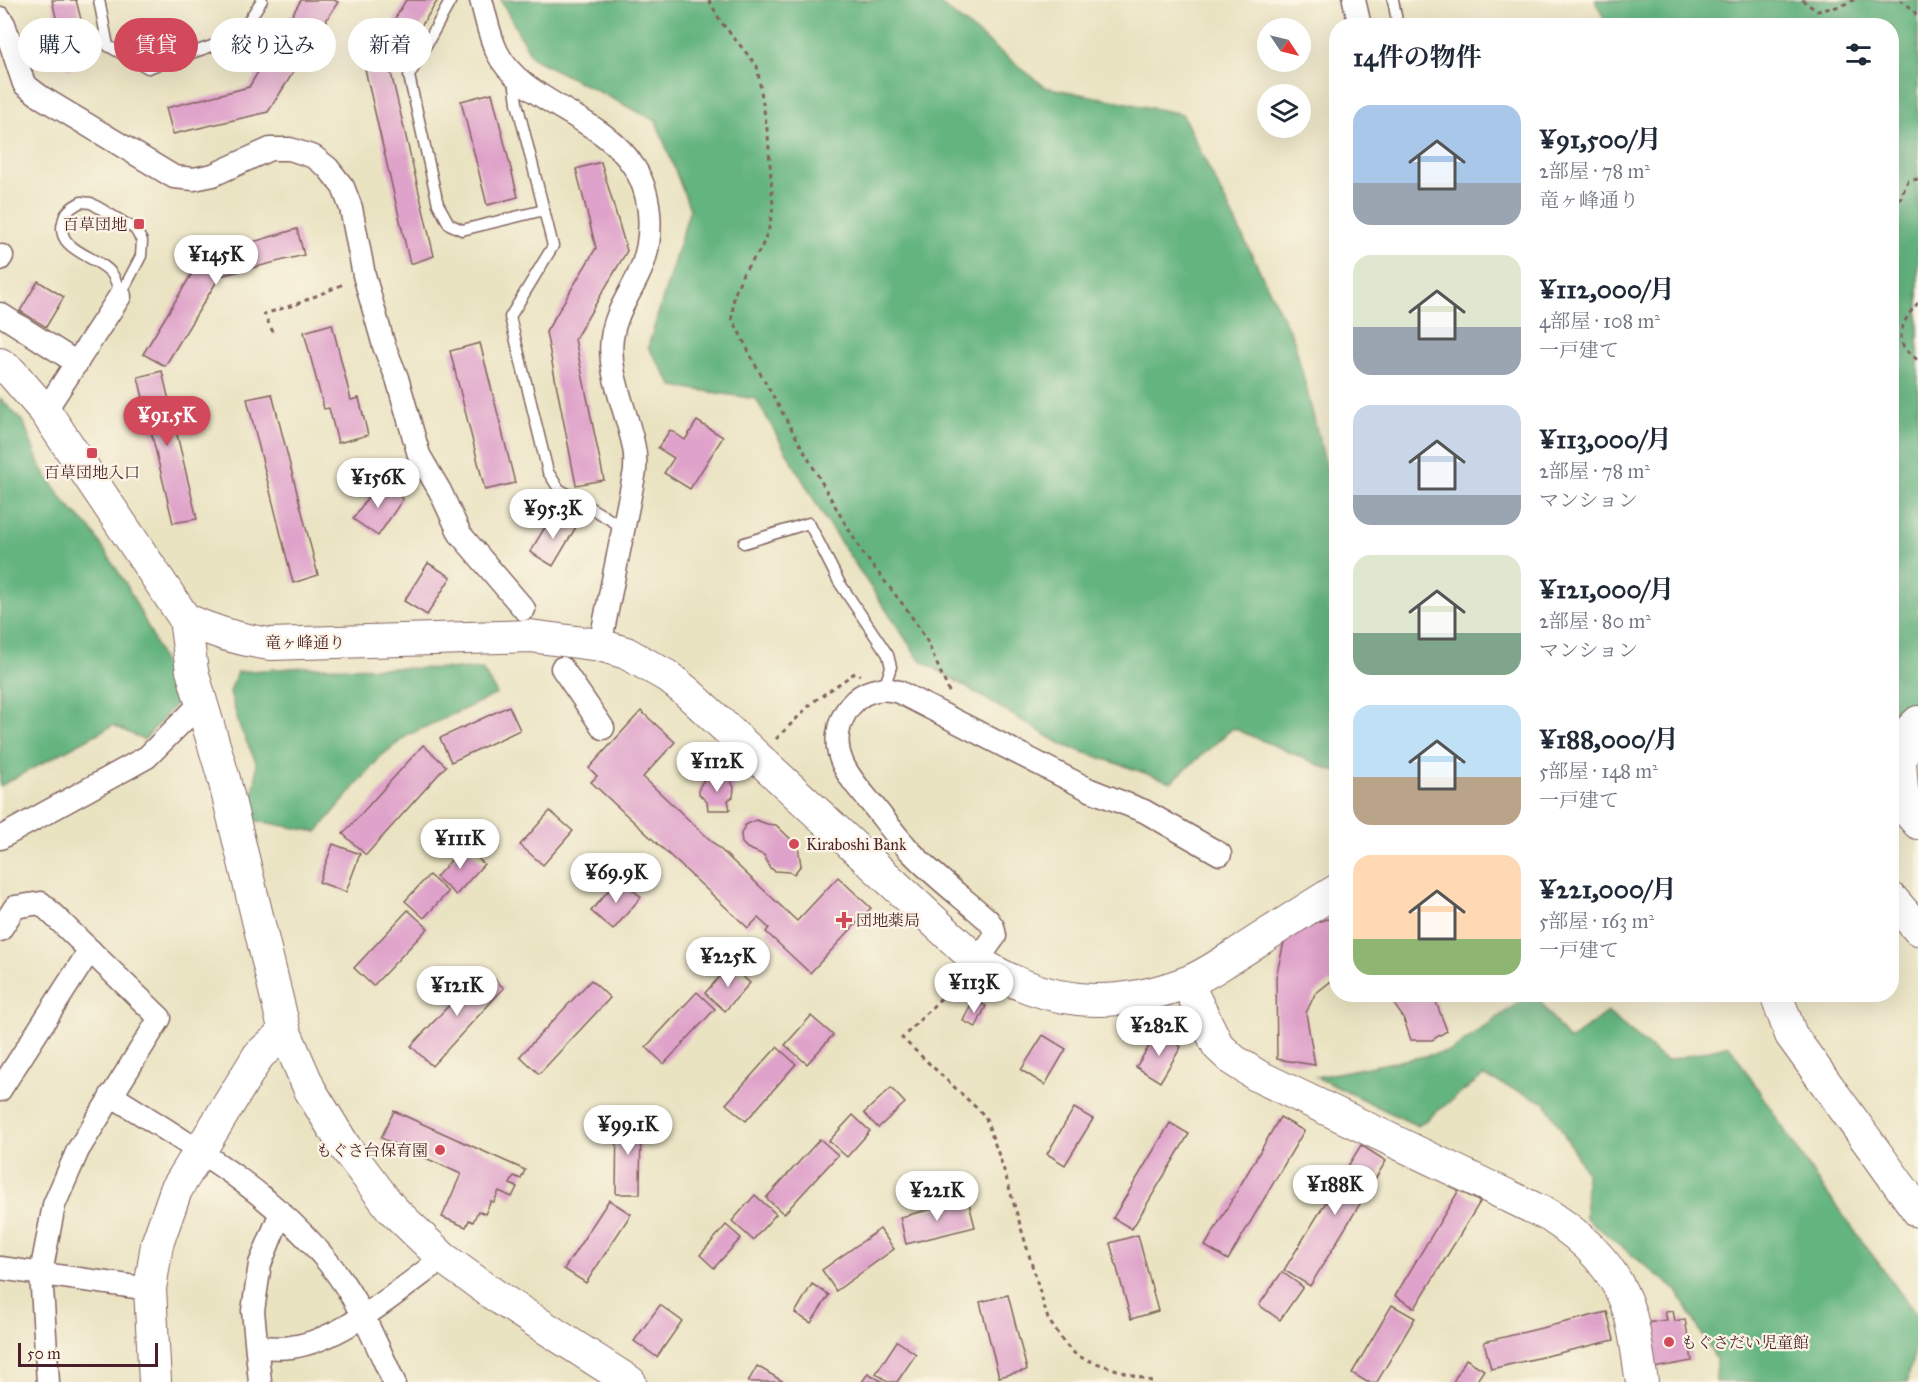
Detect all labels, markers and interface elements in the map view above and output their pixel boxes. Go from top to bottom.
chip: 購入 [18,18,102,72]
chip: 賃貸 [114,18,198,72]
chip: 絞り込み [210,18,336,72]
chip: 新着 [348,18,432,72]
north arrow [1257,18,1311,72]
map controls [1257,18,1311,138]
icon: filters [1842,38,1875,71]
text: 14件の物件 [1353,41,1482,73]
button: layers [1257,84,1311,138]
text: ¥91,500/月 [1539,123,1662,155]
icon: home [1401,129,1473,201]
text: 2部屋 · 78 m² [1539,159,1650,183]
text: 竜ヶ峰通り [1539,188,1639,212]
place label: 百草団地 [63,215,127,234]
marker: 百草団地 [132,217,146,231]
pin: ¥145K [174,235,258,286]
text: ¥145K [188,242,244,266]
text: ¥112,000/月 [1539,273,1675,305]
icon: home [1401,279,1473,351]
text: 4部屋 · 108 m² [1539,309,1660,333]
text: 一戸建て [1539,338,1619,362]
pin: ¥91.5K [118,396,216,447]
text: ¥91.5K [138,403,197,427]
text: ¥113,000/月 [1539,423,1672,455]
icon: home [1401,429,1473,501]
marker: 百草団地入口 [85,446,99,460]
pin: ¥156K [336,458,420,509]
text: 2部屋 · 78 m² [1539,459,1650,483]
place label: 百草団地入口 [44,463,140,482]
text: ¥156K [351,465,405,489]
text: マンション [1539,488,1638,512]
pin: ¥95.3K [504,489,602,540]
text: ¥95.3K [523,496,583,520]
text: ¥121,000/月 [1539,573,1675,605]
icon: home [1401,579,1473,651]
text: 2部屋 · 80 m² [1539,609,1651,633]
street label: 竜ヶ峰通り [265,633,345,652]
text: マンション [1539,638,1638,662]
text: ¥188,000/月 [1539,723,1679,755]
icon: home [1401,729,1473,801]
pin: ¥112K [675,742,759,793]
text: ¥112K [691,749,744,773]
text: 5部屋 · 148 m² [1539,759,1658,783]
text: 一戸建て [1539,788,1619,812]
pin: ¥111K [418,819,502,870]
text: ¥111K [434,826,486,850]
place label: Kiraboshi Bank [806,835,907,854]
marker: Kiraboshi Bank [787,837,801,851]
pin: ¥69.9K [567,853,665,904]
text: ¥69.9K [584,860,648,884]
text: ¥221,000/月 [1539,873,1677,905]
icon: home [1401,879,1473,951]
text: 5部屋 · 163 m² [1539,909,1654,933]
place label: 団地薬局 [856,911,920,930]
marker: 団地薬局 [837,913,851,927]
pin: ¥225K [686,937,770,988]
text: 一戸建て [1539,938,1619,962]
text: ¥225K [700,944,756,968]
pin: ¥113K [932,963,1016,1014]
pin: ¥121K [415,966,499,1017]
text: ¥113K [948,970,1000,994]
text: ¥121K [431,973,484,997]
pin: ¥282K [1117,1006,1201,1057]
text: ¥282K [1130,1013,1188,1037]
pin: ¥99.1K [579,1105,677,1156]
text: ¥99.1K [598,1112,658,1136]
place label: もぐさ台保育園 [316,1141,428,1160]
marker: もぐさ台保育園 [433,1143,447,1157]
pin: ¥188K [1293,1165,1377,1216]
pin: ¥221K [895,1171,979,1222]
text: ¥188K [1307,1172,1363,1196]
text: ¥221K [910,1178,964,1202]
place label: もぐさだい児童館 [1681,1333,1809,1352]
marker: もぐさだい児童館 [1662,1335,1676,1349]
scale bar [18,1340,158,1368]
text: 50 m [27,1344,61,1363]

